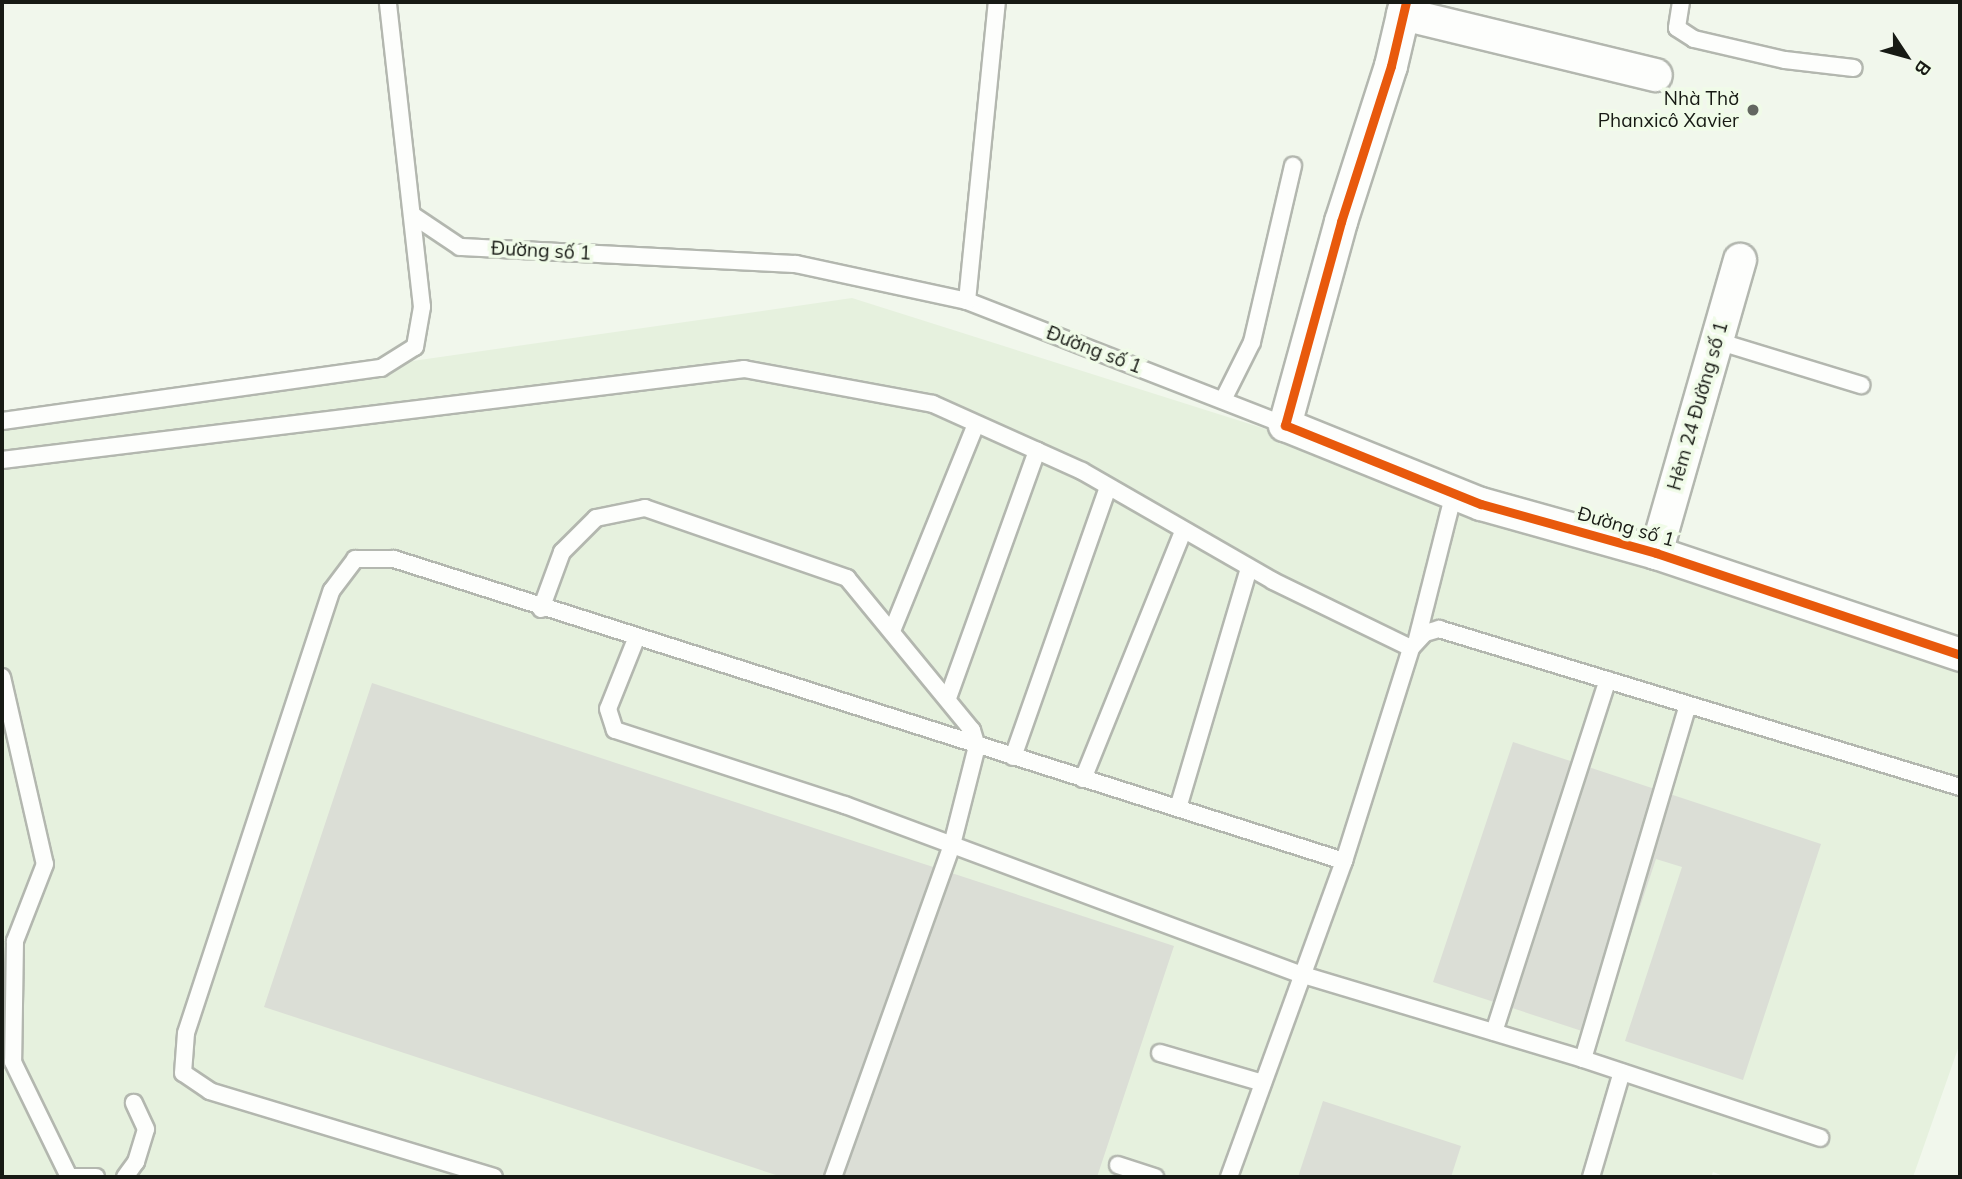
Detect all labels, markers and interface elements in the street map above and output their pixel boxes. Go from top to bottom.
north arrow [1871,21,1941,91]
text: B [1909,56,1937,81]
place label: Nhà Thờ Phanxicô Xavier [1598,88,1739,132]
marker: Nhà Thờ Phanxicô Xavier [1745,102,1761,118]
street label: Đường số 1 [490,237,592,265]
street label: Hẻm 24 Đường số 1 [1663,319,1733,493]
street label: Đường số 1 [1043,321,1145,379]
street label: Đường số 1 [1575,502,1677,552]

